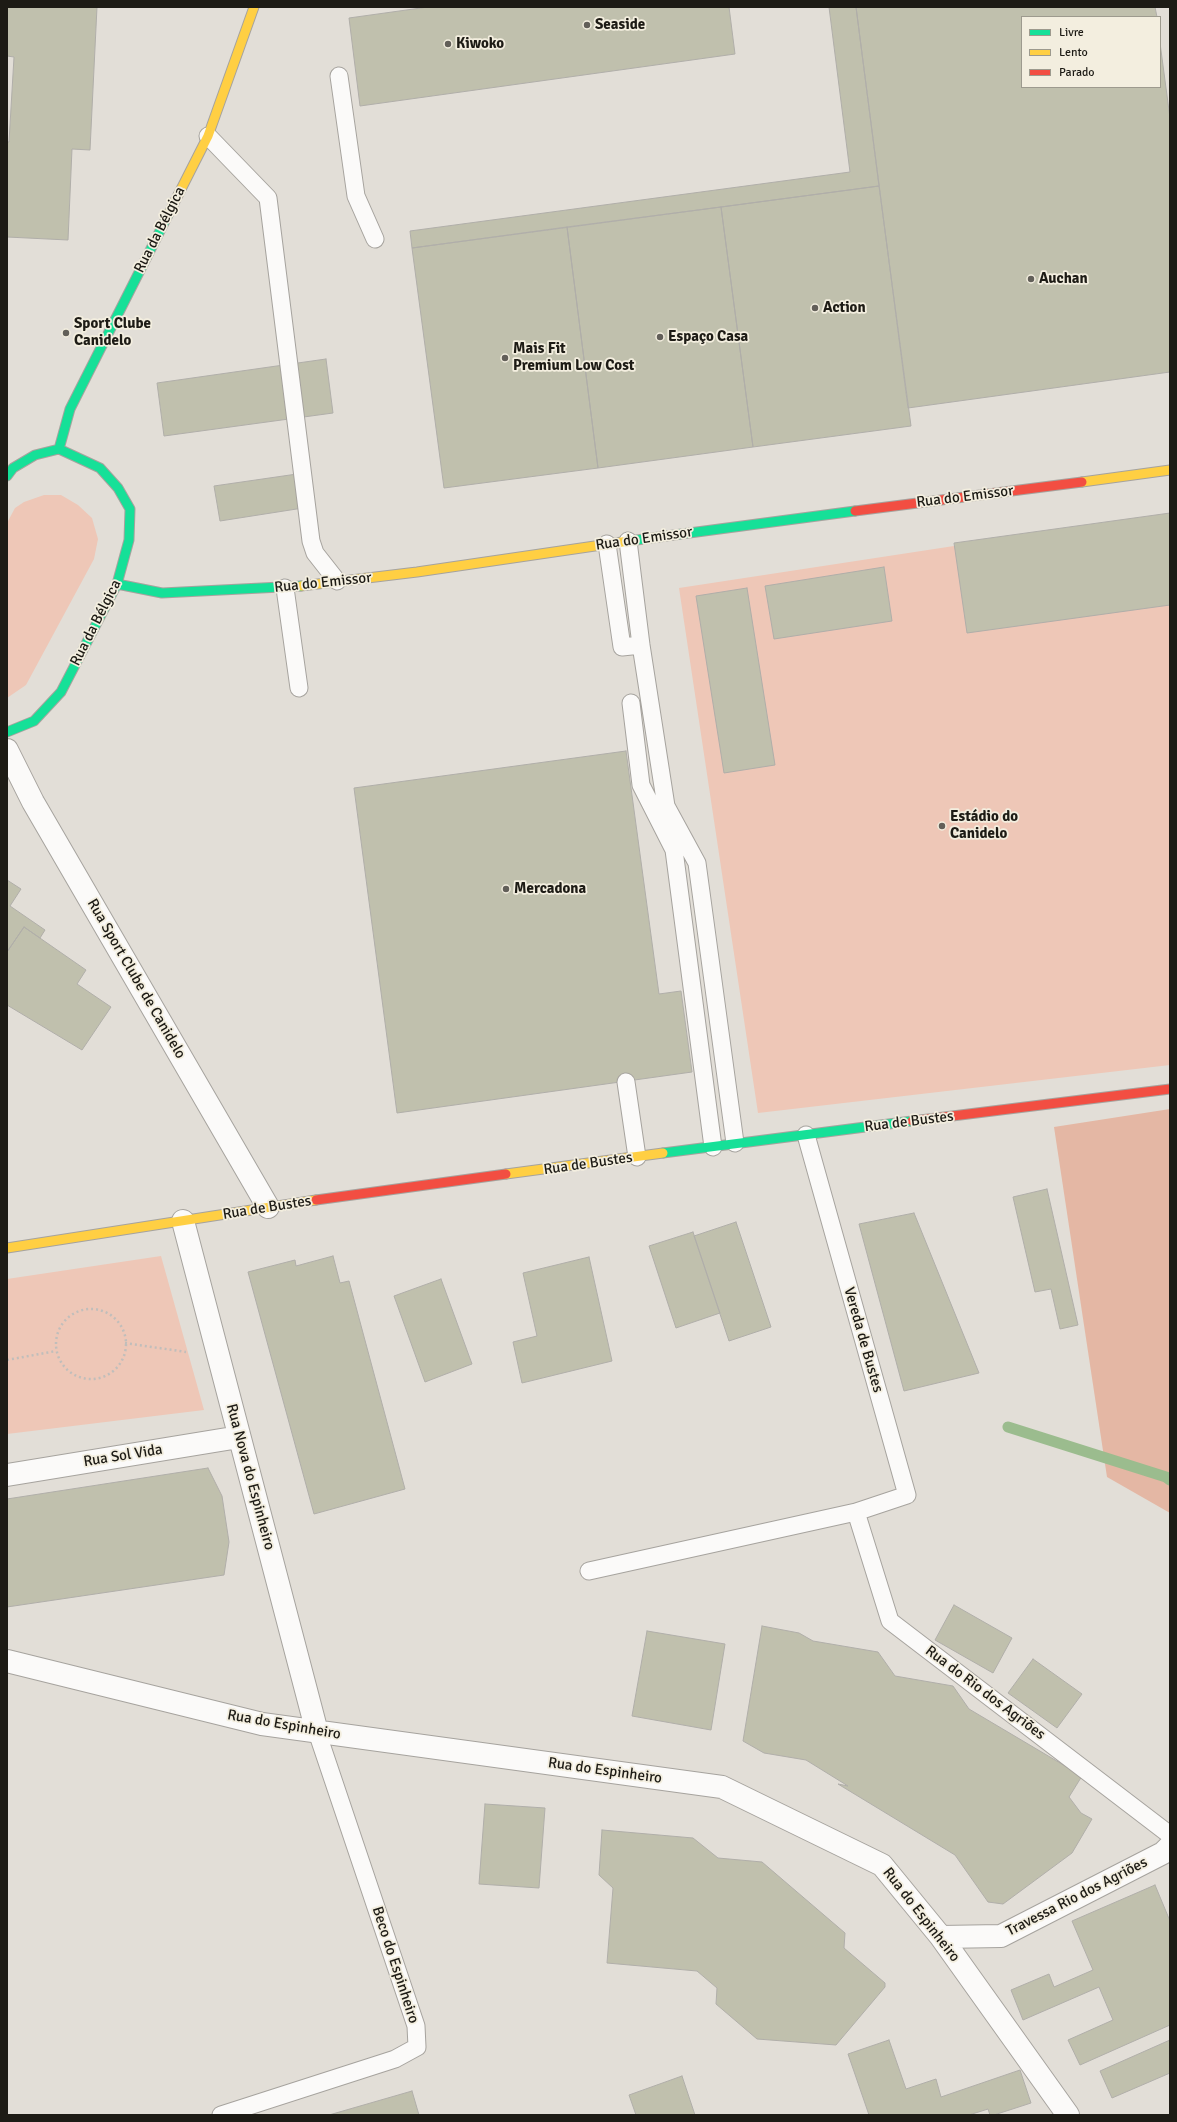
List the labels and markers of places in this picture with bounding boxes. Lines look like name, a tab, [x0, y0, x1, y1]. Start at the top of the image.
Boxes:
place label: Seaside	[595, 16, 645, 34]
marker: Seaside	[582, 20, 592, 30]
place label: Kiwoko	[456, 35, 504, 53]
marker: Kiwoko	[443, 39, 453, 49]
place label: Auchan	[1039, 270, 1088, 288]
marker: Auchan	[1026, 274, 1036, 284]
place label: Action	[823, 299, 866, 317]
marker: Action	[810, 303, 820, 313]
place label: Sport Clube Canidelo	[74, 315, 151, 350]
marker: Sport Clube Canidelo	[61, 328, 71, 338]
place label: Espaço Casa	[668, 328, 748, 346]
marker: Espaço Casa	[655, 332, 665, 342]
place label: Mais Fit Premium Low Cost	[513, 340, 634, 375]
marker: Mais Fit Premium Low Cost	[500, 353, 510, 363]
place label: Estádio do Canidelo	[950, 808, 1018, 843]
marker: Estádio do Canidelo	[937, 821, 947, 831]
place label: Mercadona	[514, 880, 586, 898]
marker: Mercadona	[501, 884, 511, 894]

